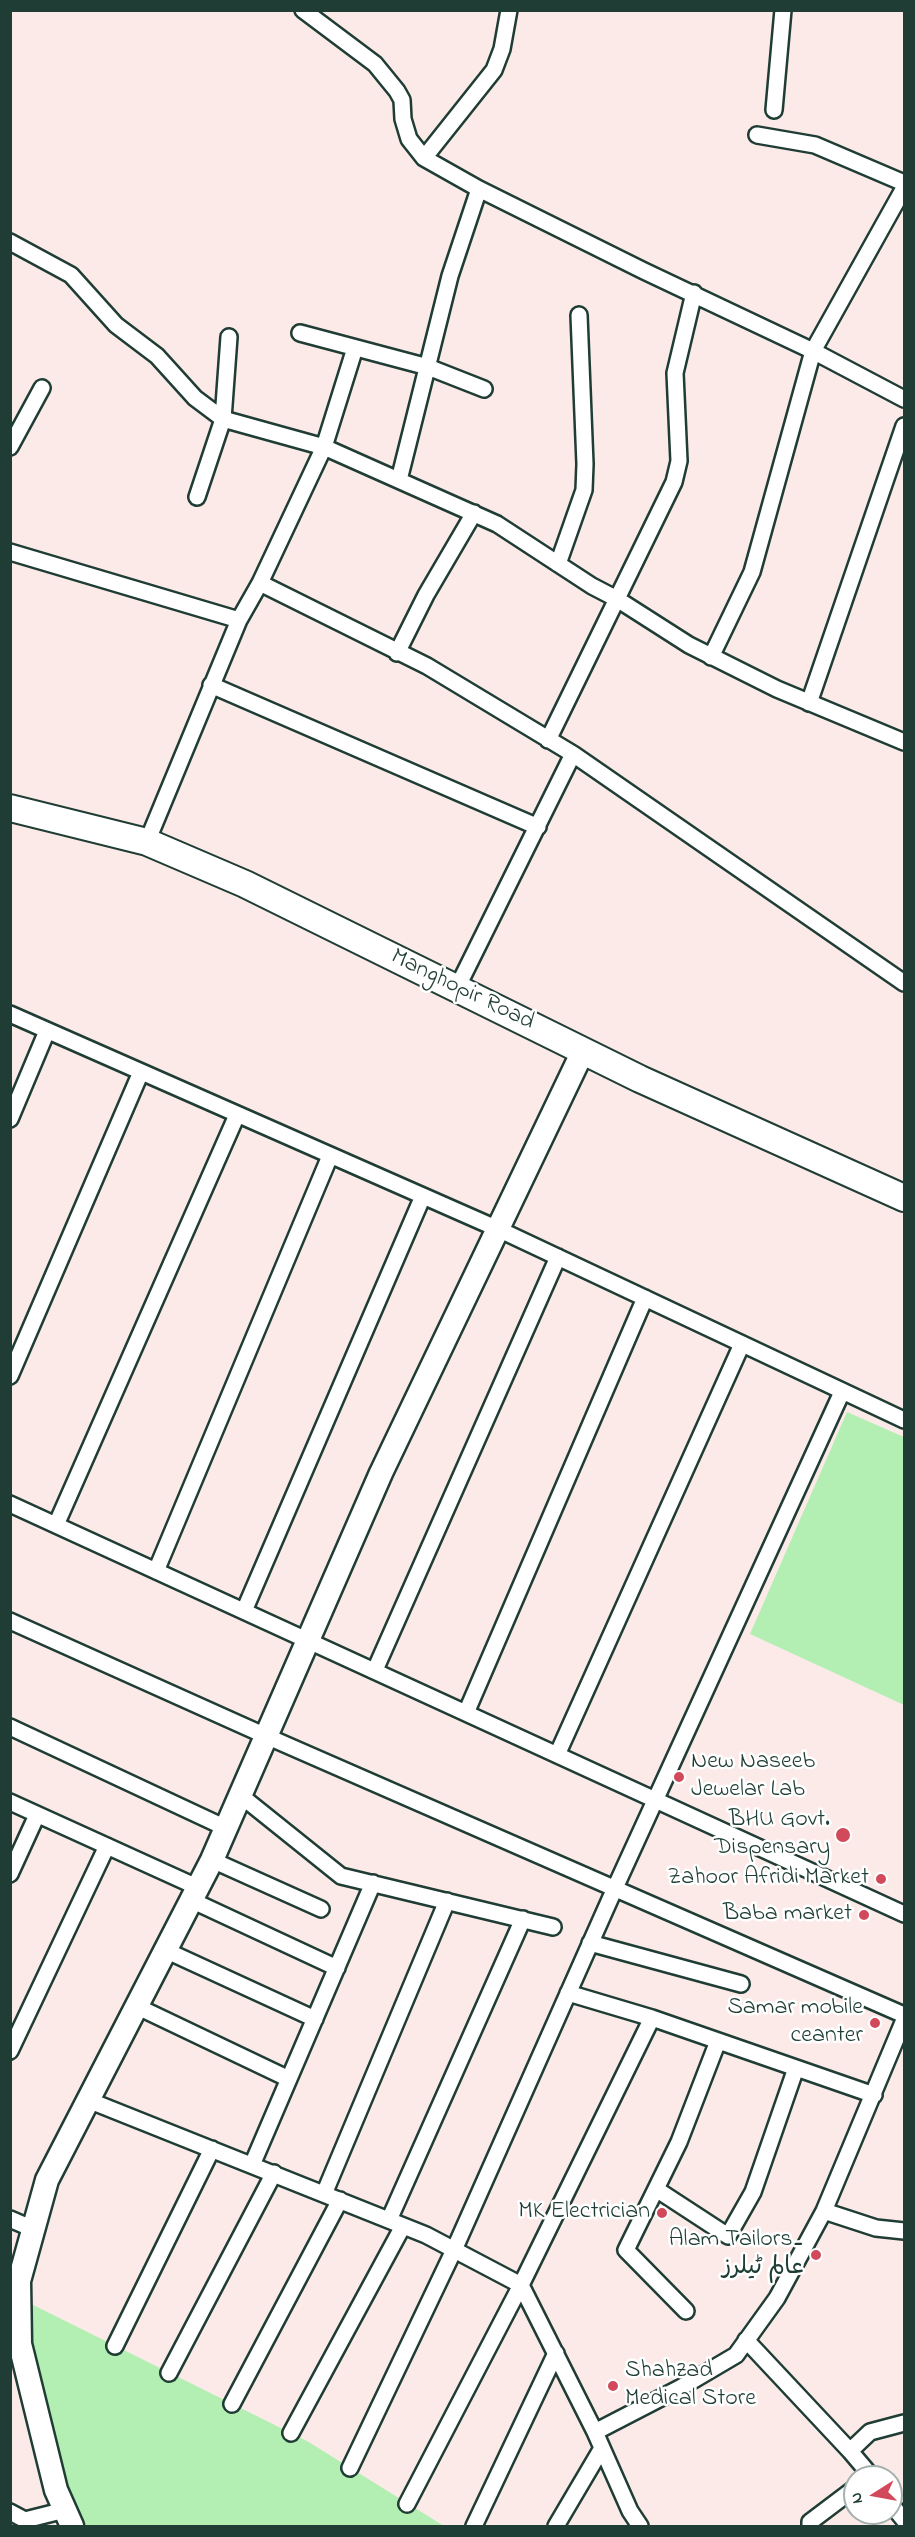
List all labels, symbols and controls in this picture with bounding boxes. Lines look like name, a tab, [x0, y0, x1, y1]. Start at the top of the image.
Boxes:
street label: Manghopir Road	[386, 944, 538, 1038]
place label: New Naseeb Jewelar Lab	[691, 1749, 815, 1805]
marker: New Naseeb Jewelar Lab	[672, 1770, 686, 1784]
place label: BHU Govt. Dispensary	[714, 1807, 830, 1863]
marker: BHU Govt. Dispensary	[834, 1826, 852, 1844]
place label: Zahoor Afridi Market	[668, 1865, 869, 1893]
marker: Zahoor Afridi Market	[874, 1872, 888, 1886]
place label: Baba market	[723, 1901, 852, 1929]
marker: Baba market	[857, 1908, 871, 1922]
place label: Samar mobile ceanter	[727, 1995, 863, 2051]
marker: Samar mobile ceanter	[868, 2016, 882, 2030]
place label: MK Electrician	[518, 2199, 650, 2227]
marker: MK Electrician	[655, 2206, 669, 2220]
place label: Alam Tailors۔ عالم ٹیلرز	[669, 2227, 804, 2283]
marker: Alam Tailors۔ عالم ٹیلرز	[809, 2248, 823, 2262]
place label: Shahzad Medical Store	[625, 2358, 756, 2414]
marker: Shahzad Medical Store	[606, 2379, 620, 2393]
north arrow	[843, 2465, 903, 2525]
text: N	[844, 2490, 870, 2506]

